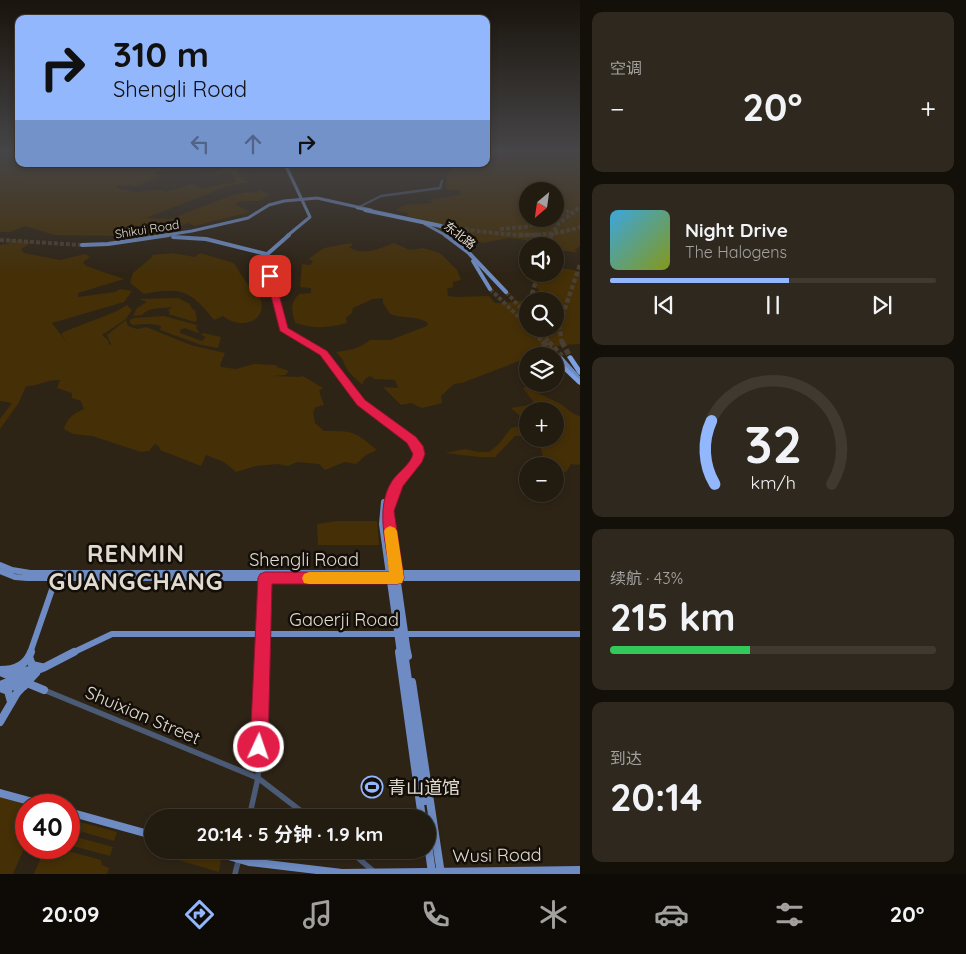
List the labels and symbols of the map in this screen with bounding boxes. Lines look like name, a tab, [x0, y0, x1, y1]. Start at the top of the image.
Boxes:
north arrow	[519, 182, 564, 228]
street label: Shikui Road	[114, 217, 180, 241]
street label: 东北路	[441, 218, 479, 252]
pin	[249, 255, 291, 297]
district label: RENMIN GUANGCHANG	[48, 538, 224, 596]
street label: Shengli Road	[249, 548, 359, 571]
street label: Gaoerji Road	[289, 608, 399, 631]
street label: Shuixian Street	[82, 680, 204, 750]
position arrow	[232, 720, 284, 772]
sports icon: 青山道馆	[360, 775, 384, 799]
place label: 青山道馆	[388, 776, 460, 799]
speed limit sign: 40	[15, 794, 80, 859]
street label: Wusi Road	[452, 843, 542, 867]

